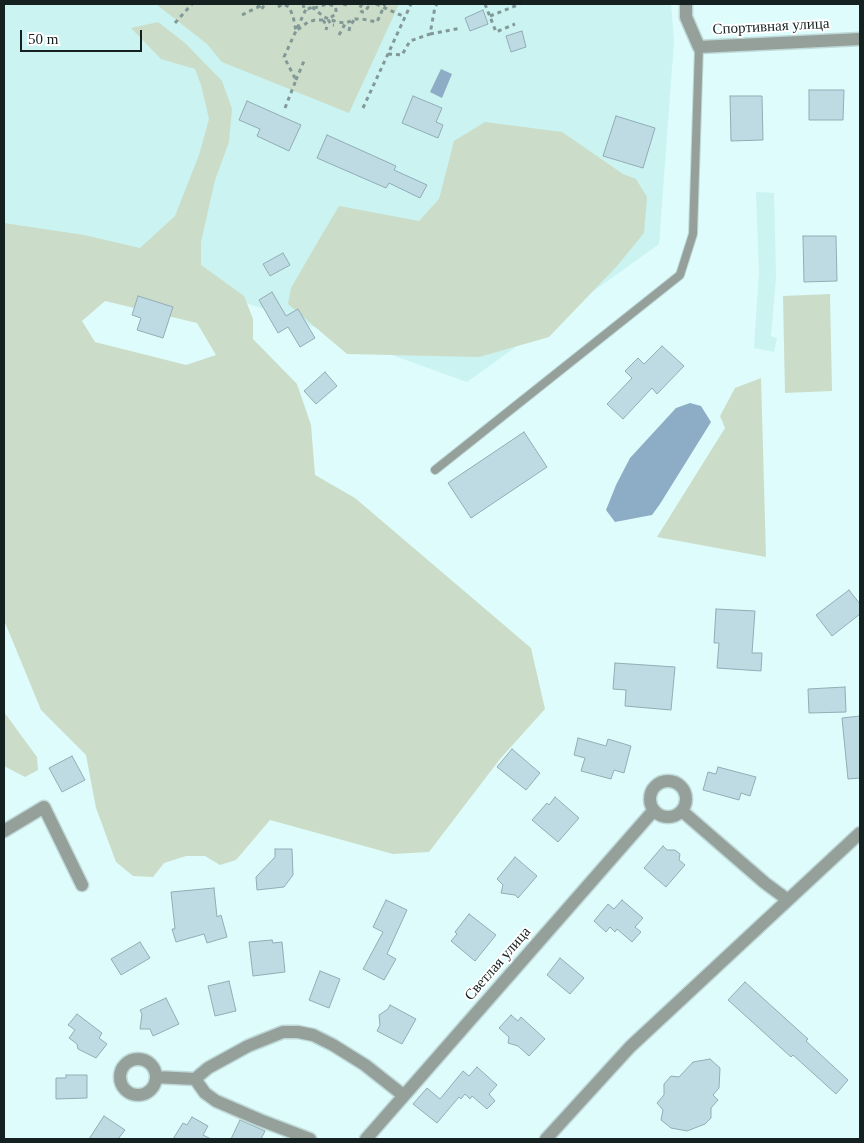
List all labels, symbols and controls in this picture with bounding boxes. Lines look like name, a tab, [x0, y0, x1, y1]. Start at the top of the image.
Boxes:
street label: Спортивная улица	[712, 15, 830, 39]
scale bar	[22, 20, 145, 52]
text: 50 m	[28, 31, 58, 47]
street label: Светлая улица	[461, 924, 535, 1004]

